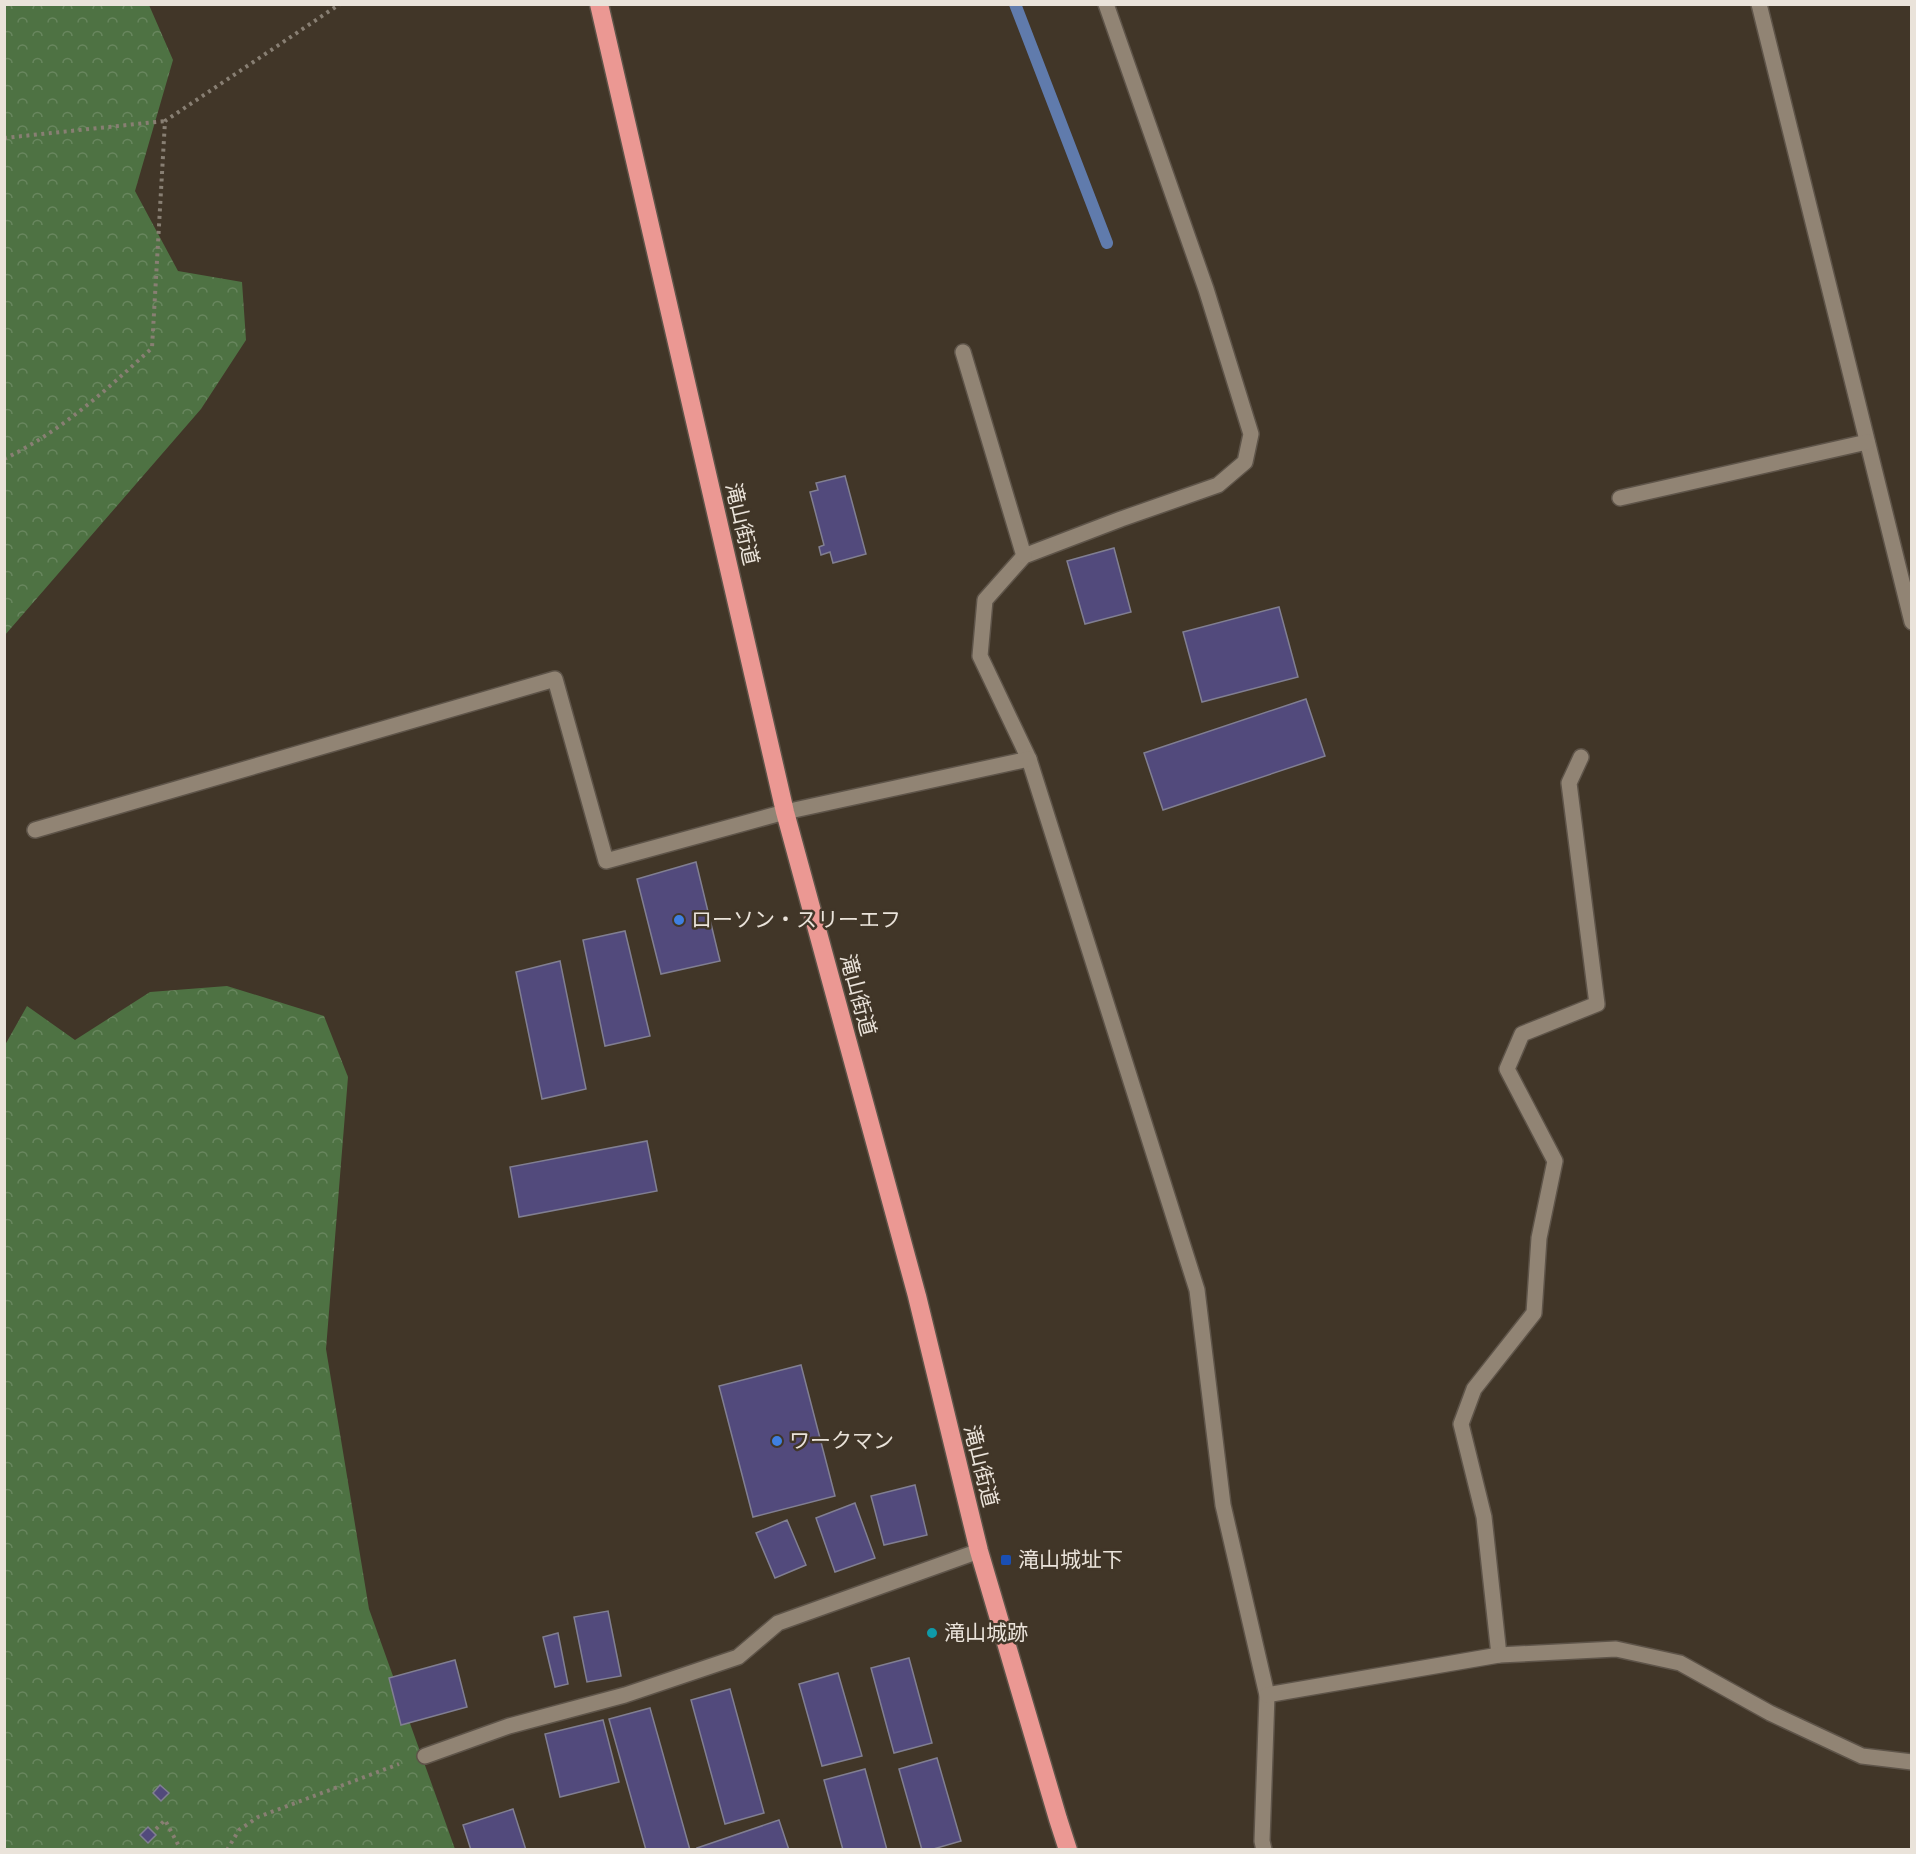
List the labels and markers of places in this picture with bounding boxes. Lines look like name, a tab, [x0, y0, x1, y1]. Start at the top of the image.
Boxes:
place label: ローソン・スリーエフ	[691, 907, 901, 932]
marker: ローソン・スリーエフ	[672, 913, 686, 927]
place label: ワークマン	[789, 1428, 894, 1453]
marker: ワークマン	[770, 1434, 784, 1448]
place label: 滝山城址下	[1018, 1547, 1123, 1572]
marker: 滝山城址下	[999, 1553, 1013, 1567]
place label: 滝山城跡	[944, 1620, 1028, 1645]
marker: 滝山城跡	[925, 1626, 939, 1640]

